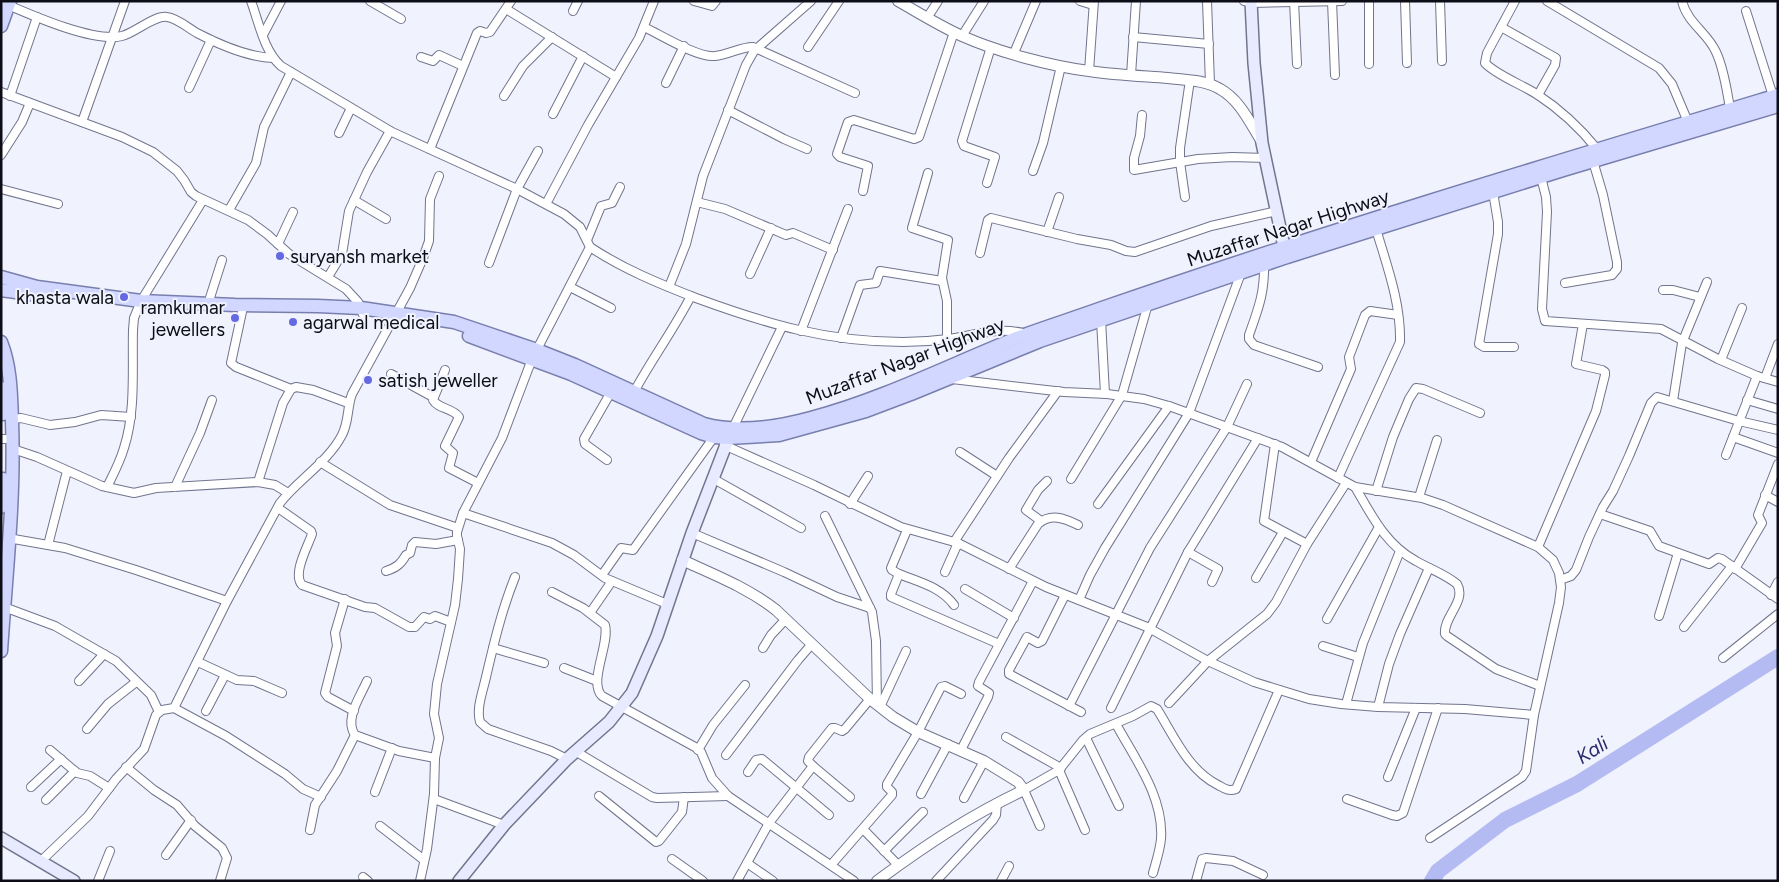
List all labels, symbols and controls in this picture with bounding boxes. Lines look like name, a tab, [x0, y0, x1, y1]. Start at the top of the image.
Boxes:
street label: Muzaffar Nagar Highway	[1184, 184, 1392, 272]
place label: suryansh market	[290, 245, 429, 268]
marker: suryansh market	[274, 250, 286, 262]
place label: khasta wala	[16, 286, 114, 309]
marker: khasta wala	[118, 291, 130, 303]
place label: ramkumar jewellers	[141, 296, 226, 341]
place label: agarwal medical	[303, 311, 439, 334]
marker: ramkumar jewellers	[229, 312, 241, 324]
street label: Muzaffar Nagar Highway	[802, 312, 1008, 410]
marker: agarwal medical	[287, 316, 299, 328]
place label: satish jeweller	[378, 369, 498, 392]
marker: satish jeweller	[362, 374, 374, 386]
water label: Kali	[1572, 731, 1613, 769]

